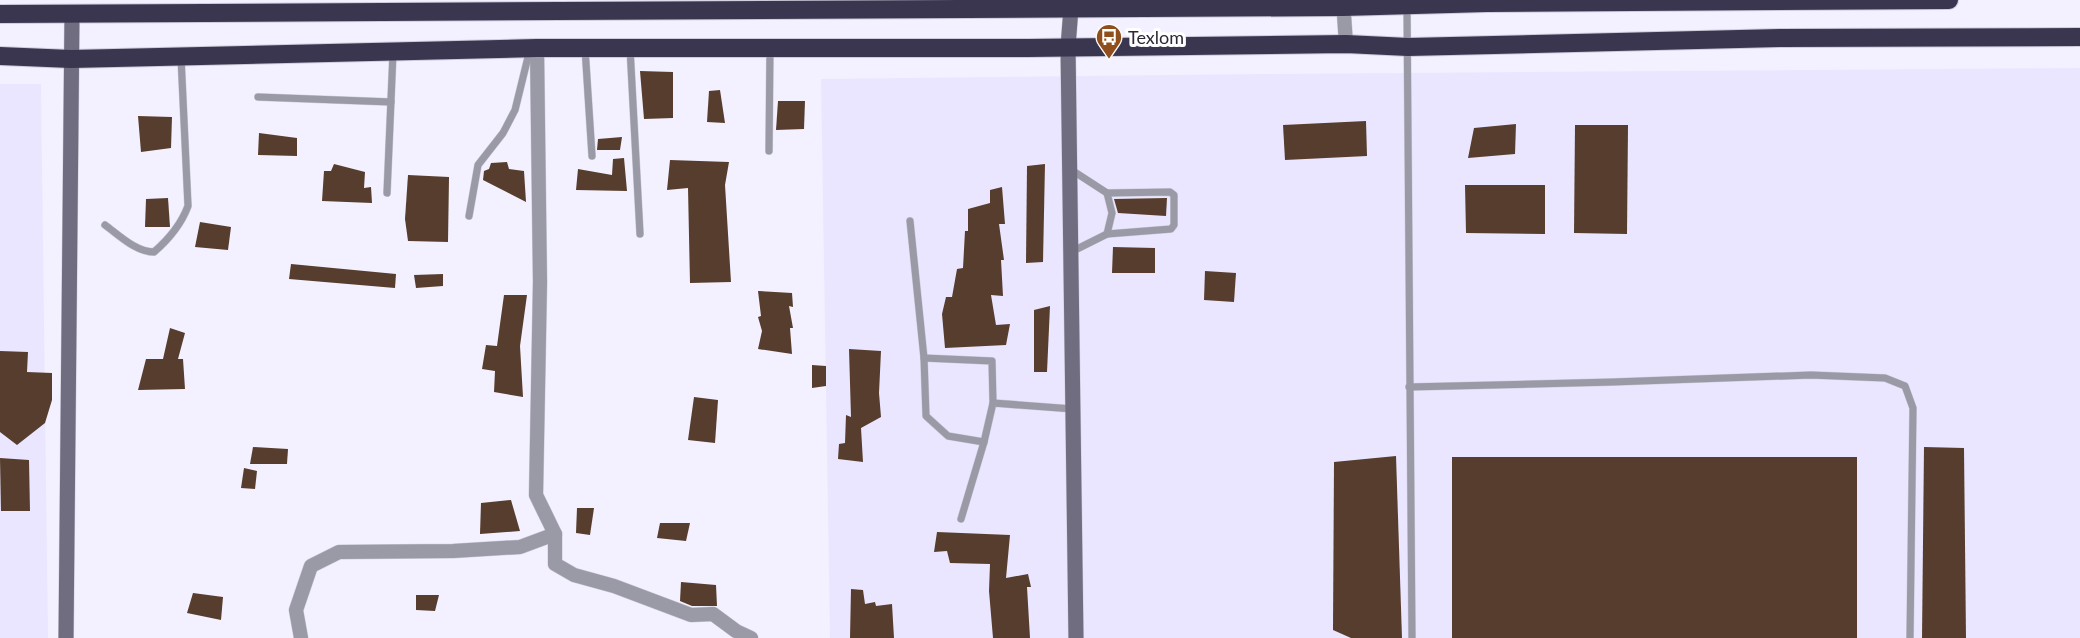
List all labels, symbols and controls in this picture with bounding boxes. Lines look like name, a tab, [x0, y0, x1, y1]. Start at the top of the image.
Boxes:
bus stop icon: Texlom	[1094, 22, 1124, 60]
place label: Texlom	[1128, 26, 1184, 48]

